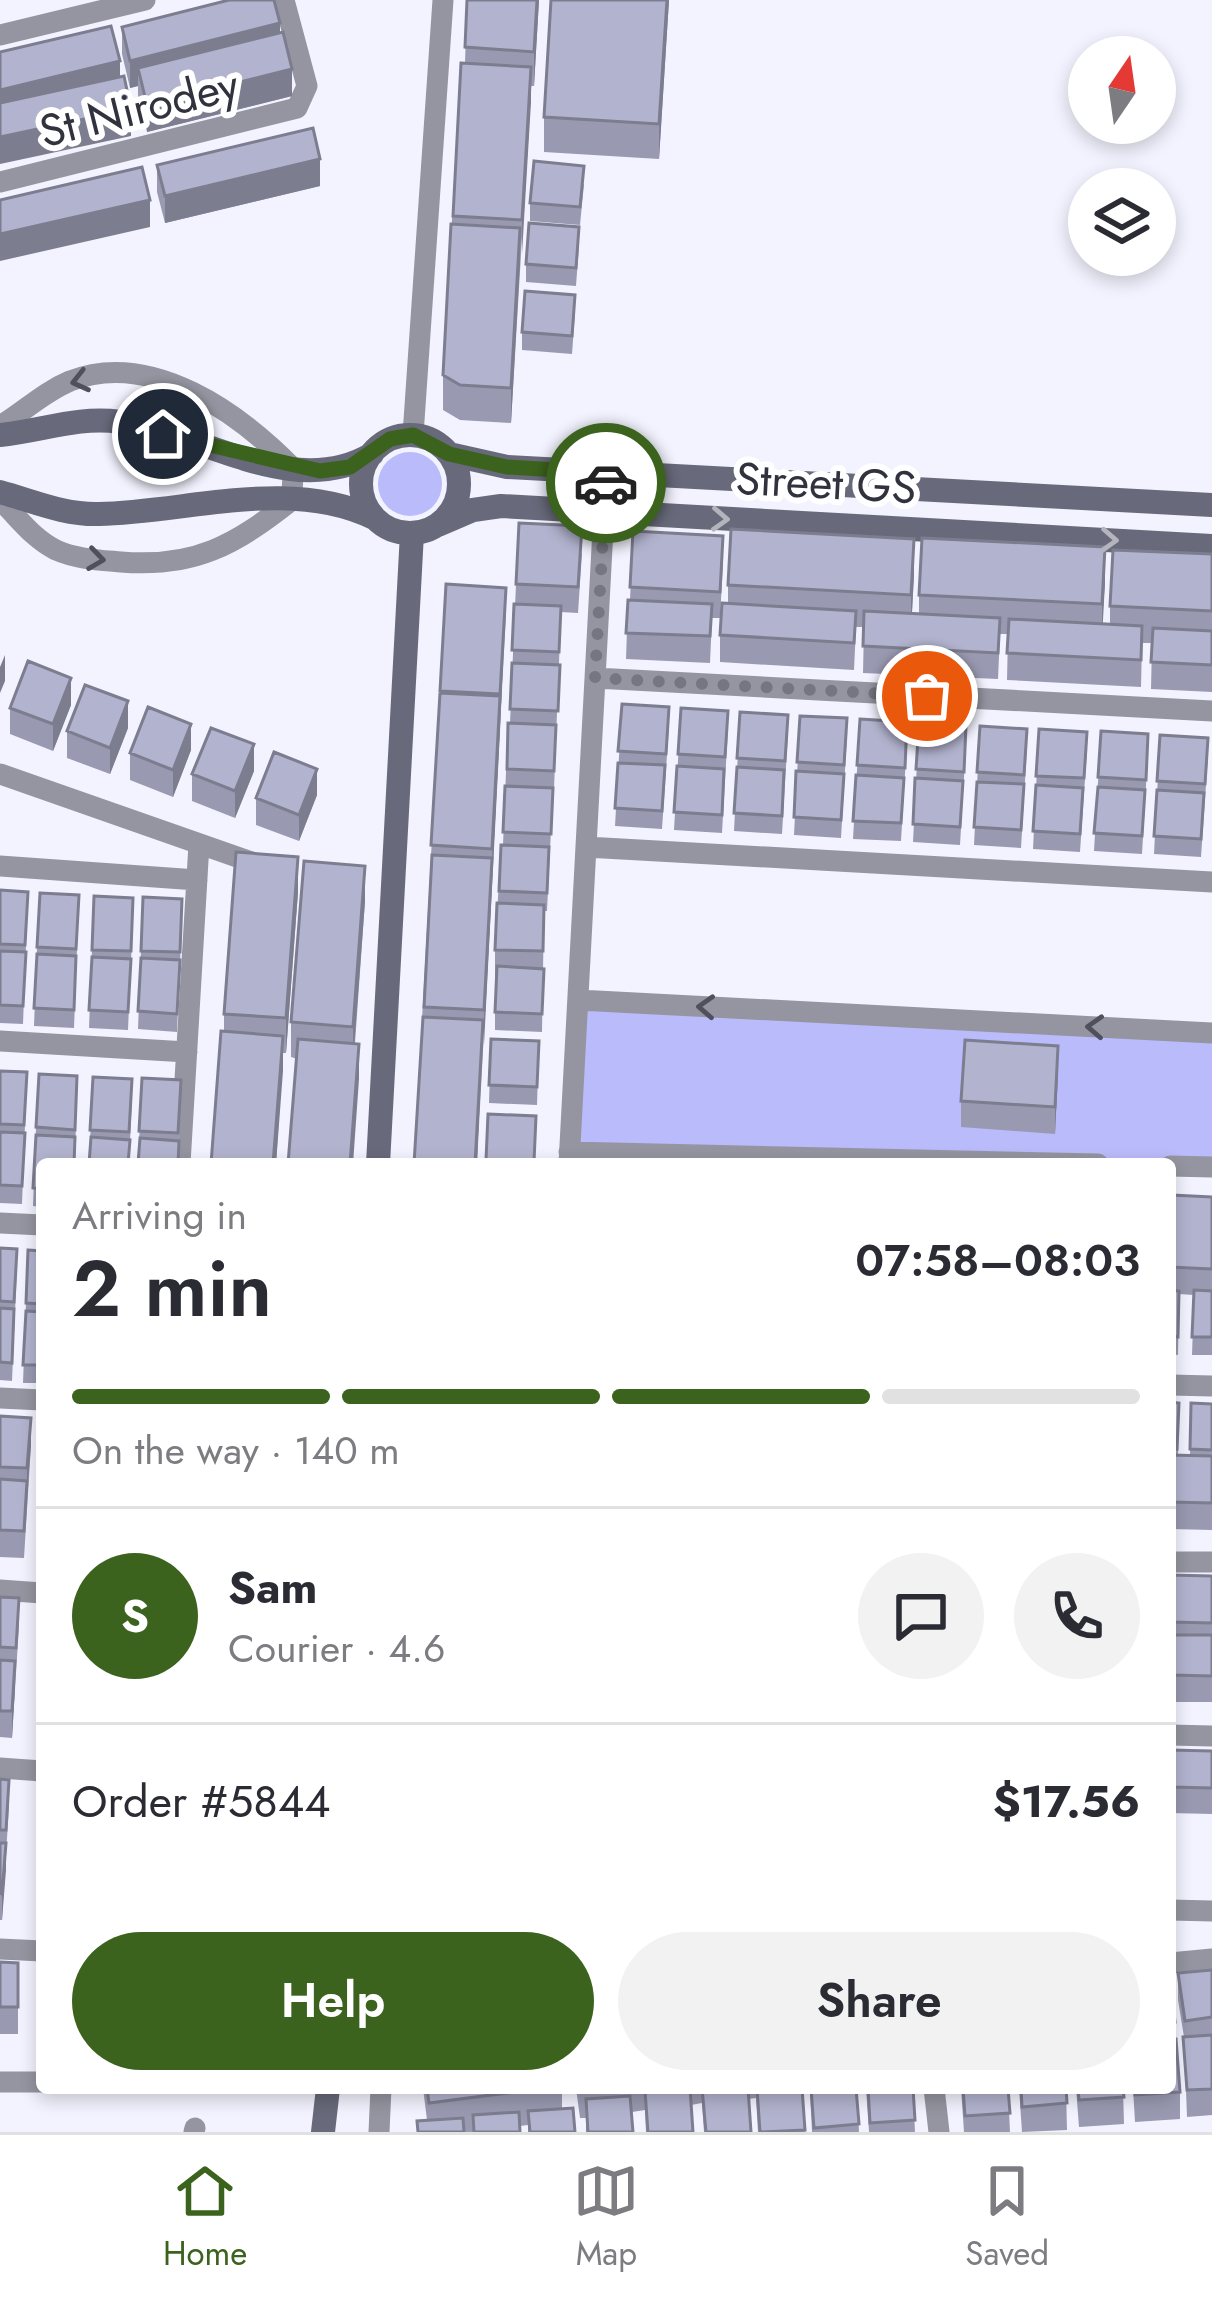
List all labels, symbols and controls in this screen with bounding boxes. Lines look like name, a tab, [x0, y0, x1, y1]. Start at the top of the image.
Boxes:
north arrow	[1068, 36, 1176, 144]
map controls	[1068, 36, 1176, 276]
street label: St Nirodey	[33, 52, 245, 164]
button: layers	[1068, 168, 1176, 276]
one-way arrow	[70, 367, 91, 392]
pin	[112, 383, 214, 485]
icon: home	[130, 401, 196, 467]
courier	[546, 423, 666, 543]
street label: Street GS	[734, 446, 918, 520]
icon: car	[573, 450, 639, 516]
one-way arrow	[711, 506, 730, 532]
one-way arrow	[1100, 527, 1119, 553]
one-way arrow	[86, 545, 106, 571]
pin	[876, 645, 978, 747]
icon: bag	[894, 663, 960, 729]
one-way arrow	[696, 994, 715, 1020]
one-way arrow	[1085, 1014, 1104, 1040]
text: Arriving in	[72, 1187, 247, 1244]
text: 07:58–08:03	[855, 1228, 1140, 1293]
text: 2 min	[72, 1233, 272, 1345]
text: On the way · 140 m	[72, 1422, 400, 1479]
button: chat	[858, 1553, 984, 1679]
button: phone	[1014, 1553, 1140, 1679]
text: Sam	[228, 1555, 317, 1620]
text: S	[121, 1583, 149, 1648]
text: Courier · 4.6	[228, 1620, 445, 1677]
text: Order #5844	[72, 1769, 330, 1834]
text: $17.56	[993, 1769, 1140, 1834]
button: Help	[72, 1932, 594, 2070]
button: Share	[618, 1932, 1140, 2070]
tab: Home	[163, 2158, 247, 2277]
tab: Map	[573, 2158, 639, 2277]
tab: Saved	[965, 2158, 1049, 2277]

